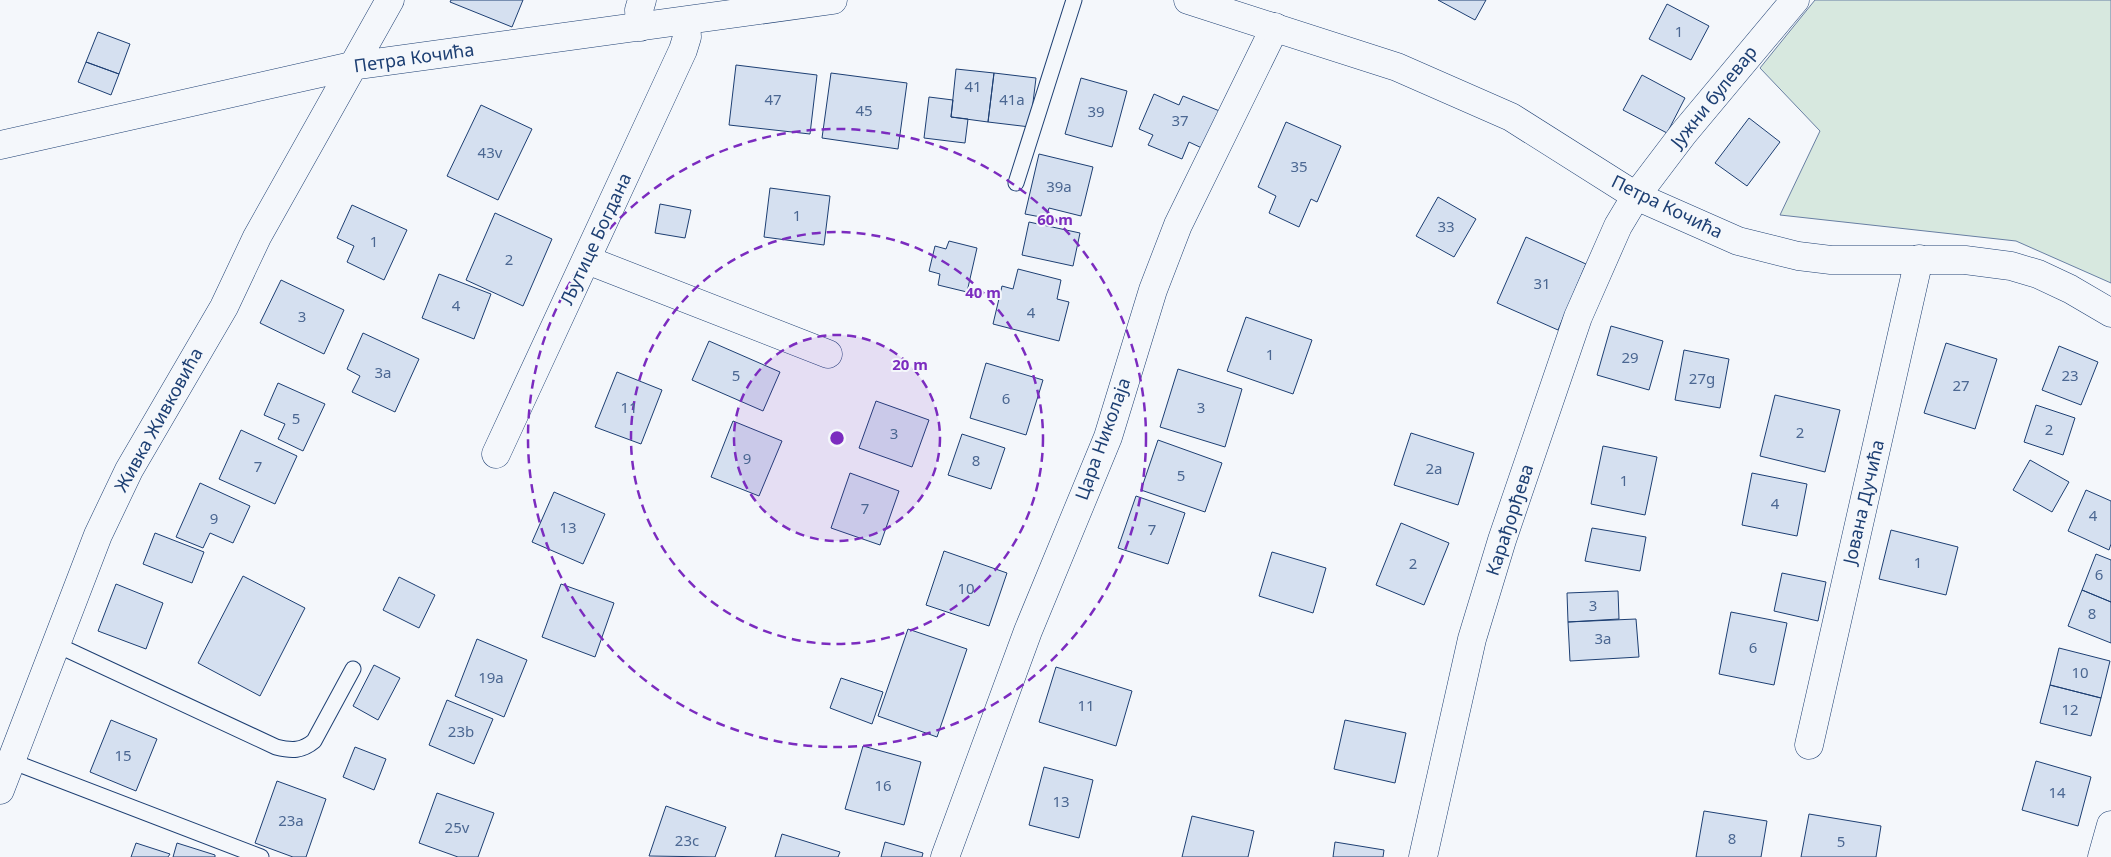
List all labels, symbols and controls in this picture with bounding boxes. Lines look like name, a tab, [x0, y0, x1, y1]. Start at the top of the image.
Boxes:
house number: 1	[1675, 21, 1683, 41]
street label: Петра Кочића	[352, 37, 476, 77]
street label: Јужни булевар	[1663, 40, 1762, 154]
house number: 41	[964, 76, 982, 96]
house number: 47	[764, 89, 782, 109]
house number: 41a	[999, 89, 1025, 109]
house number: 45	[855, 100, 873, 120]
house number: 39	[1087, 101, 1105, 121]
house number: 37	[1171, 110, 1189, 130]
house number: 43v	[478, 142, 503, 162]
house number: 35	[1290, 156, 1308, 176]
street label: Љутице Богдана	[554, 169, 636, 308]
street label: Петра Кочића	[1608, 169, 1727, 243]
house number: 39a	[1046, 176, 1072, 196]
house number: 1	[793, 205, 801, 225]
text: 60 m	[1037, 209, 1073, 229]
house number: 33	[1437, 216, 1455, 236]
house number: 1	[370, 231, 378, 251]
house number: 2	[505, 249, 513, 269]
house number: 31	[1533, 273, 1551, 293]
text: 40 m	[965, 282, 1001, 302]
house number: 4	[452, 295, 461, 315]
house number: 4	[1027, 302, 1036, 322]
house number: 3	[298, 306, 306, 326]
street label: Живка Живковића	[108, 343, 208, 496]
house number: 1	[1266, 344, 1274, 364]
house number: 29	[1621, 347, 1639, 367]
text: 20 m	[892, 354, 928, 374]
house number: 3a	[375, 362, 392, 382]
house number: 5	[732, 365, 740, 385]
house number: 23	[2061, 365, 2079, 385]
house number: 27g	[1689, 368, 1715, 388]
street label: Цара Николаја	[1069, 374, 1135, 503]
house number: 27	[1952, 375, 1970, 395]
house number: 6	[1002, 388, 1010, 408]
house number: 11	[620, 397, 638, 417]
house number: 3	[1197, 397, 1205, 417]
house number: 5	[292, 408, 300, 428]
house number: 2	[2045, 419, 2053, 439]
house number: 2	[1796, 422, 1804, 442]
house number: 3	[890, 423, 898, 443]
centre of rings	[828, 429, 846, 447]
street label: Јована Дучића	[1837, 437, 1889, 568]
house number: 9	[743, 448, 751, 468]
house number: 8	[972, 450, 980, 470]
house number: 7	[254, 456, 262, 476]
house number: 2a	[1426, 458, 1443, 478]
street label: Карађорђева	[1480, 461, 1538, 579]
house number: 5	[1177, 465, 1185, 485]
house number: 1	[1620, 470, 1628, 490]
house number: 4	[1771, 493, 1780, 513]
house number: 7	[861, 498, 869, 518]
house number: 4	[2089, 505, 2098, 525]
house number: 9	[210, 508, 218, 528]
house number: 13	[559, 517, 577, 537]
house number: 7	[1148, 519, 1156, 539]
house number: 1	[1914, 552, 1922, 572]
house number: 2	[1409, 553, 1417, 573]
house number: 6	[2095, 564, 2103, 584]
house number: 10	[957, 578, 975, 598]
house number: 3	[1589, 595, 1597, 615]
house number: 8	[2088, 603, 2096, 623]
house number: 3a	[1595, 628, 1612, 648]
house number: 6	[1749, 637, 1757, 657]
house number: 10	[2071, 662, 2089, 682]
house number: 19a	[478, 667, 504, 687]
house number: 11	[1077, 695, 1095, 715]
house number: 12	[2061, 699, 2079, 719]
house number: 23b	[448, 721, 474, 741]
house number: 15	[114, 745, 132, 765]
house number: 16	[874, 775, 892, 795]
house number: 14	[2048, 782, 2066, 802]
house number: 13	[1052, 791, 1070, 811]
house number: 23a	[278, 810, 304, 830]
house number: 25v	[445, 817, 470, 837]
house number: 8	[1728, 828, 1736, 848]
house number: 23c	[675, 830, 699, 850]
house number: 5	[1837, 831, 1845, 851]

